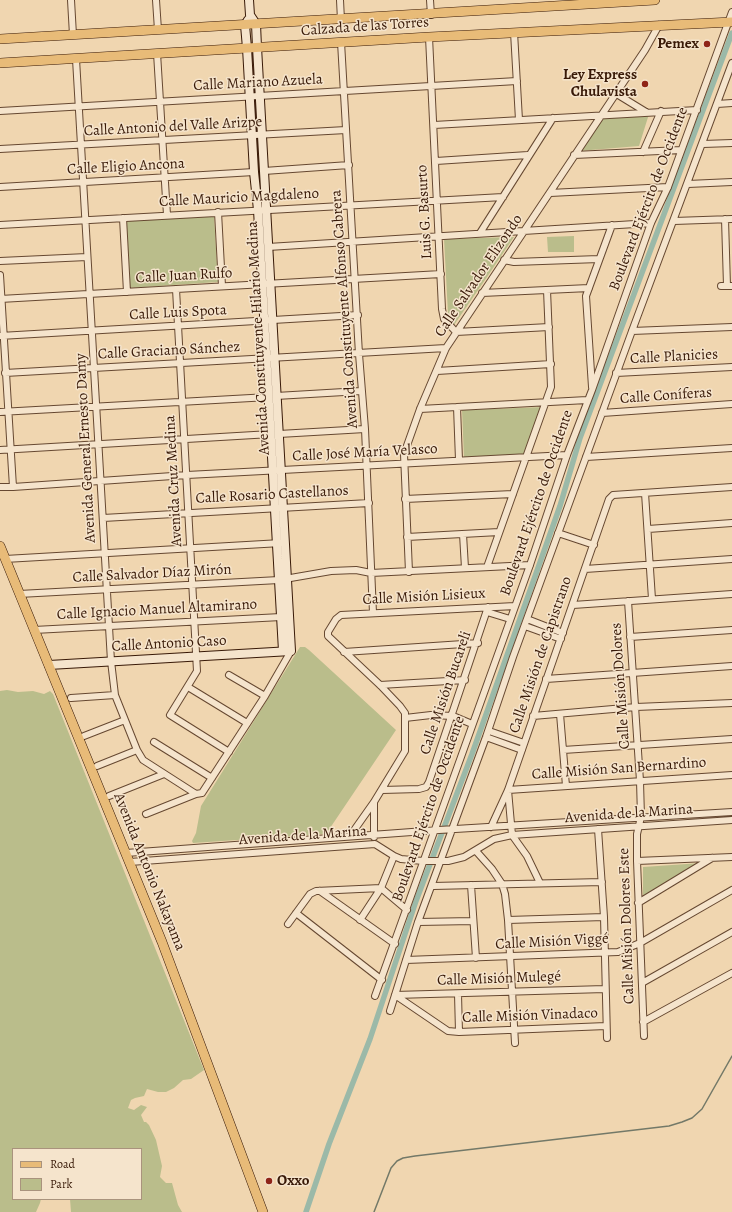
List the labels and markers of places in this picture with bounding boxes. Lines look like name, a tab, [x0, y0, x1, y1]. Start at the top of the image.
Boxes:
place label: Pemex	[657, 35, 699, 53]
marker: Pemex	[702, 39, 712, 49]
place label: Ley Express Chulavista	[563, 66, 637, 101]
marker: Ley Express Chulavista	[640, 79, 650, 89]
place label: Oxxo	[277, 1172, 309, 1190]
marker: Oxxo	[264, 1176, 274, 1186]

